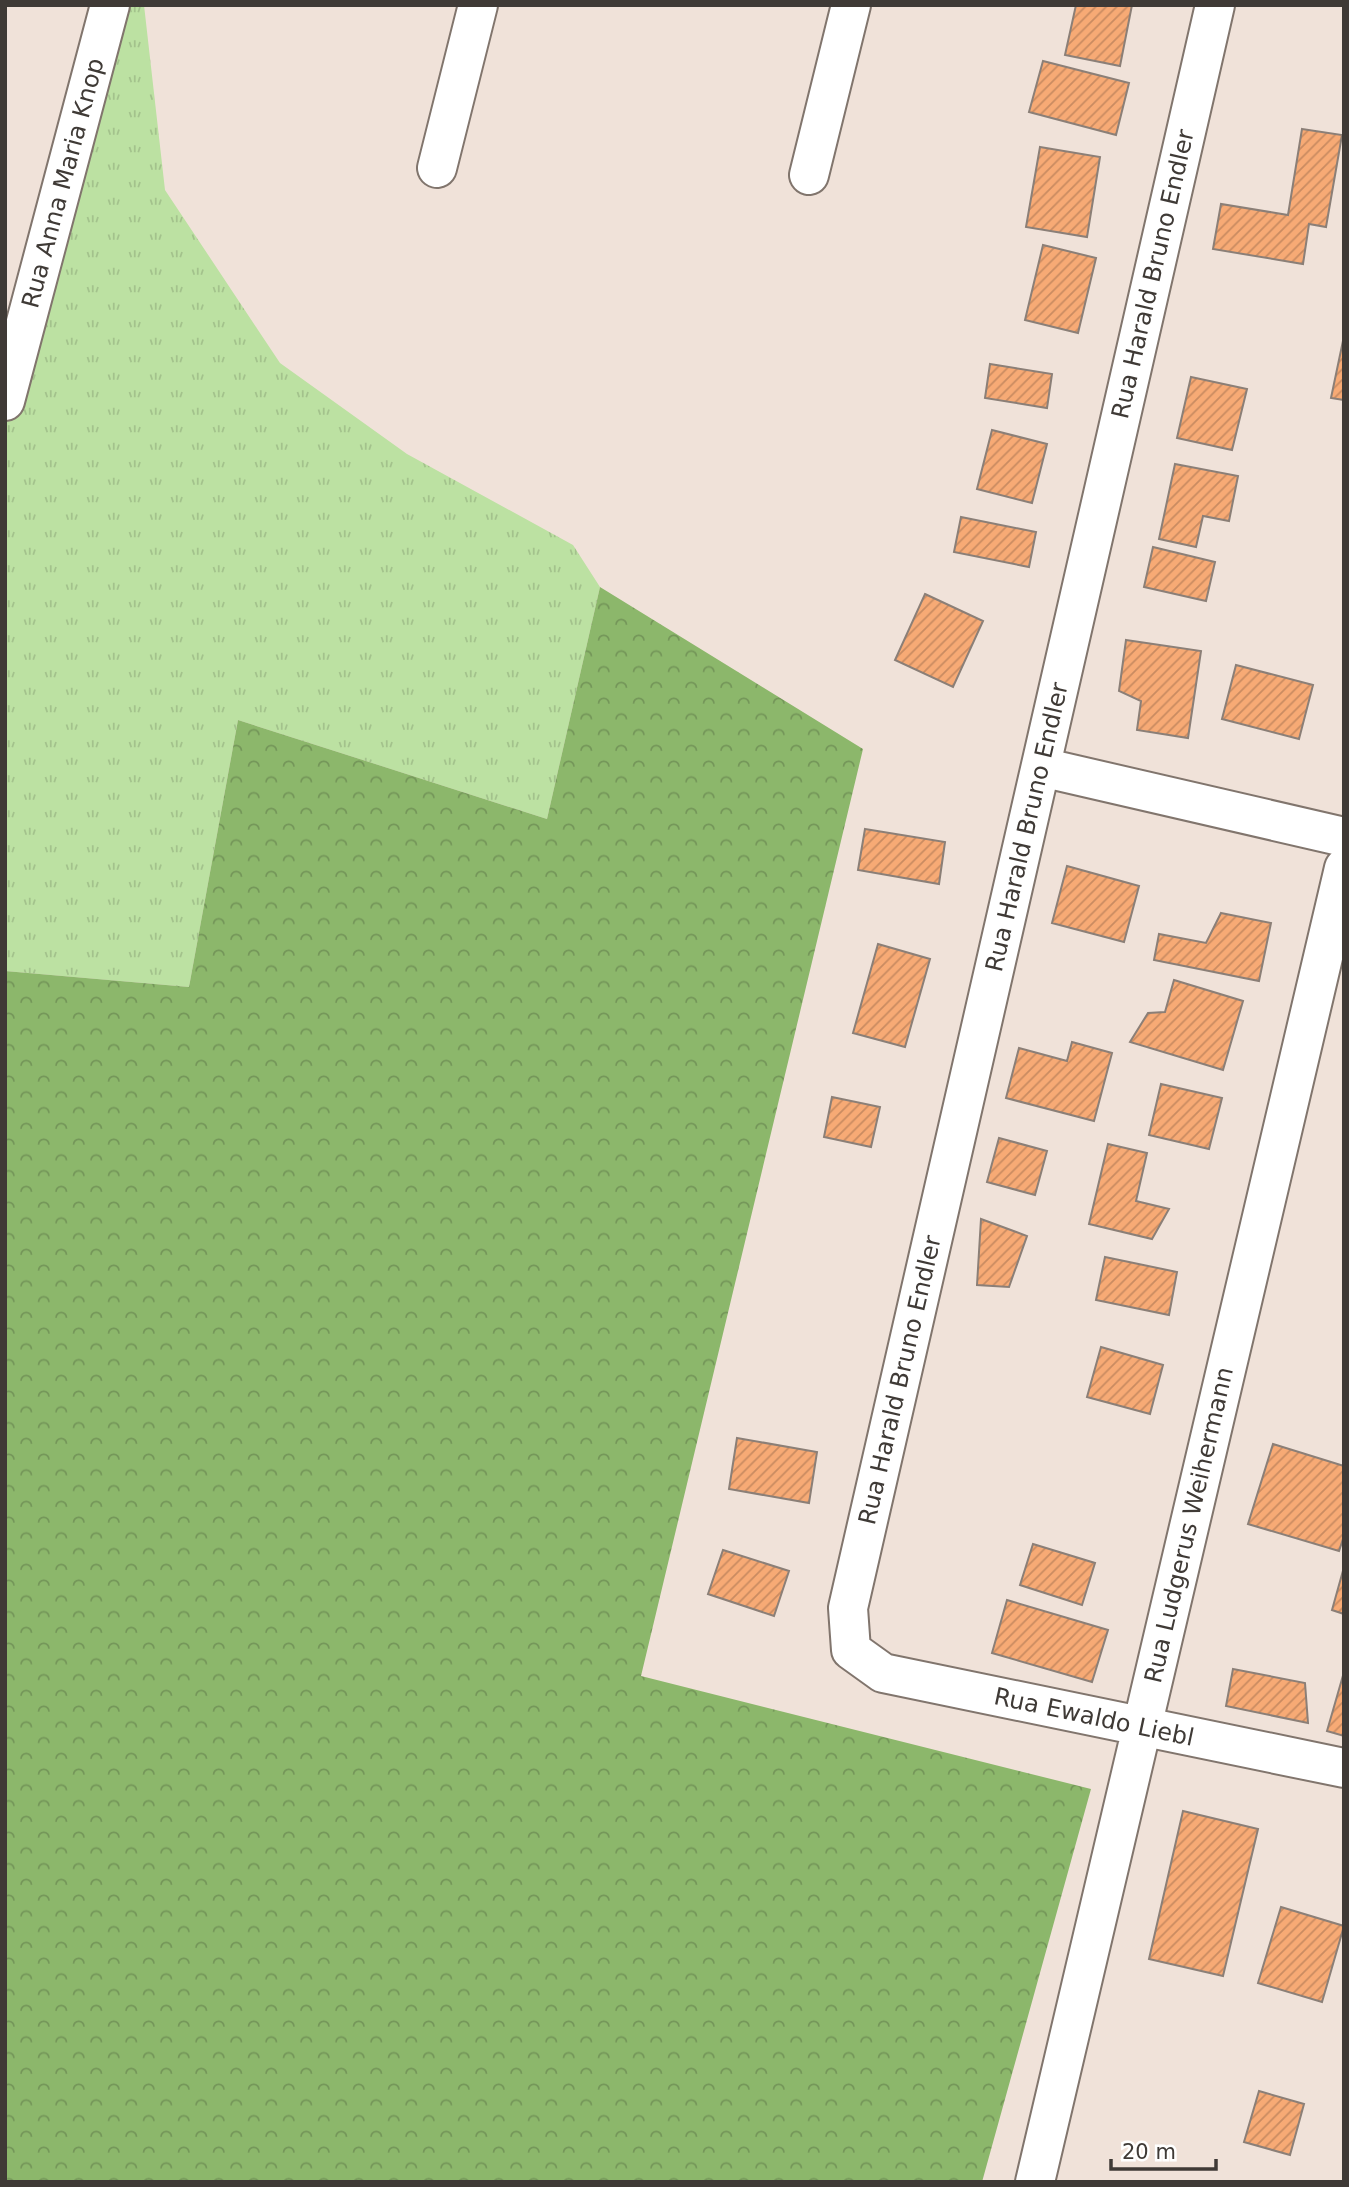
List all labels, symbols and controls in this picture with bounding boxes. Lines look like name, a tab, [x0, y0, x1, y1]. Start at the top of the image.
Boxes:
street label: Rua Anna Maria Knop	[16, 55, 110, 311]
street label: Rua Harald Bruno Endler	[1106, 127, 1200, 421]
street label: Rua Harald Bruno Endler	[980, 680, 1074, 974]
street label: Rua Harald Bruno Endler	[853, 1233, 947, 1527]
street label: Rua Ludgerus Weihermann	[1139, 1364, 1239, 1686]
street label: Rua Ewaldo Liebl	[992, 1682, 1196, 1752]
scale bar	[1111, 2128, 1216, 2172]
text: 20 m	[1122, 2140, 1176, 2164]

